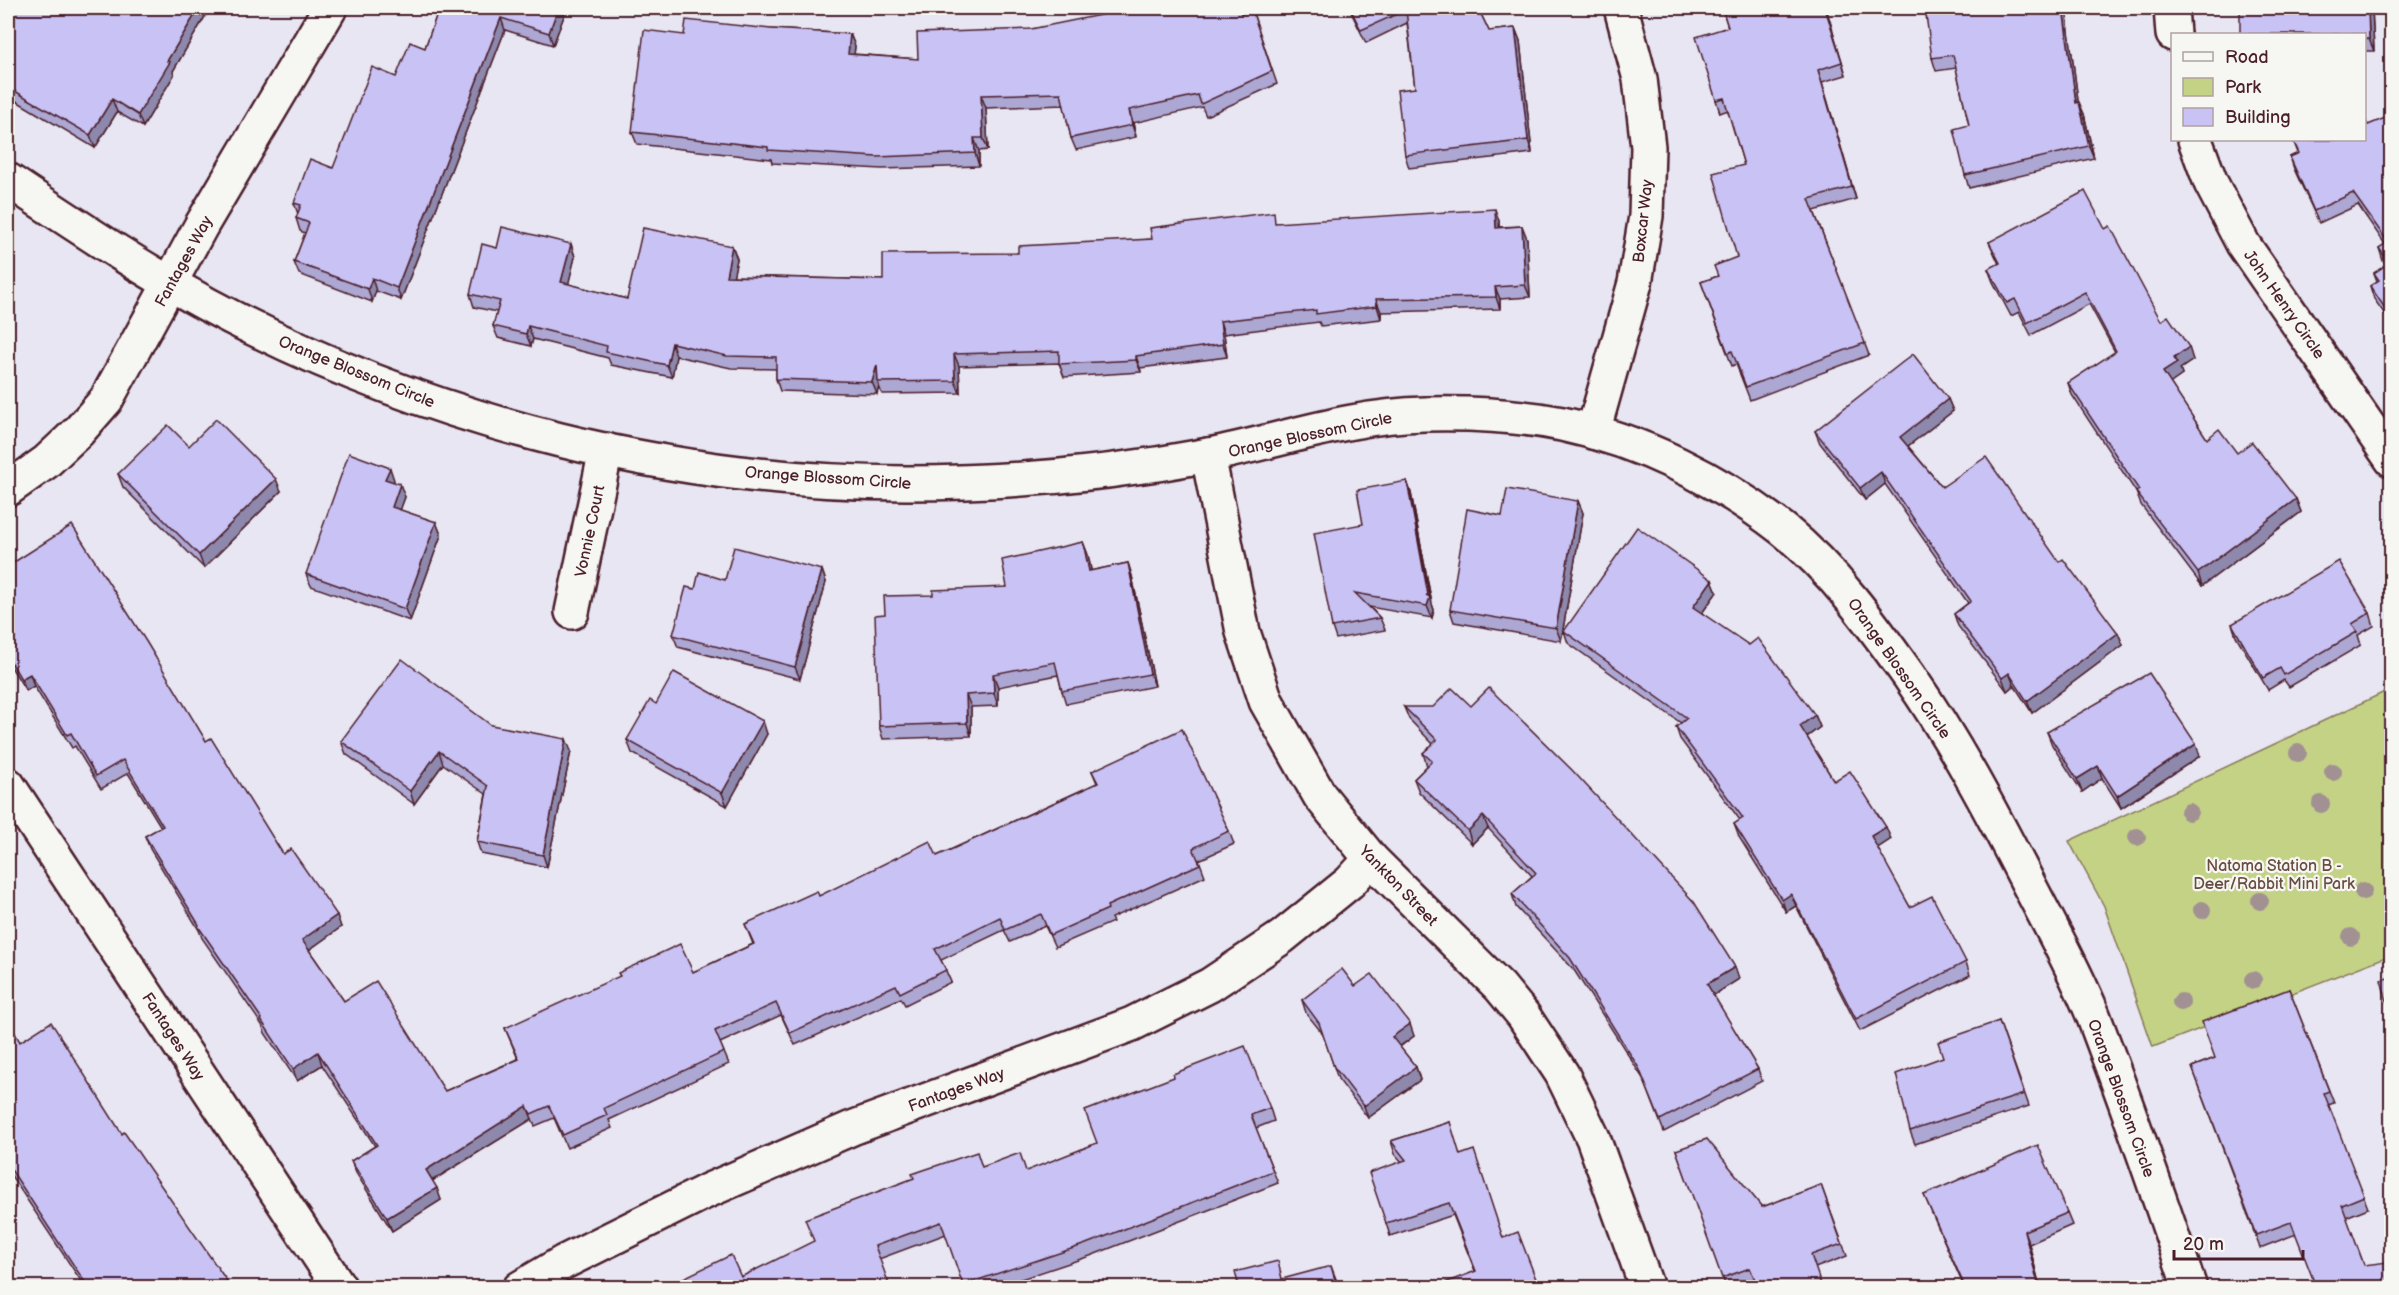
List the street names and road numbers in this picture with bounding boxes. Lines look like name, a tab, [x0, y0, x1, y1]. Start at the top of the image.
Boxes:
street label: Boxcar Way	[1630, 178, 1657, 264]
street label: Fantages Way	[152, 212, 217, 310]
street label: John Henry Circle	[2239, 247, 2329, 363]
street label: Orange Blossom Circle	[276, 332, 438, 413]
street label: Orange Blossom Circle	[1227, 409, 1394, 462]
street label: Orange Blossom Circle	[744, 463, 912, 494]
street label: Vonnie Court	[571, 484, 609, 579]
street label: Orange Blossom Circle	[1843, 595, 1955, 743]
street label: Yankton Street	[1354, 841, 1441, 930]
street label: Fantages Way	[137, 989, 209, 1085]
street label: Orange Blossom Circle	[2083, 1017, 2158, 1181]
street label: Fantages Way	[906, 1064, 1008, 1117]

